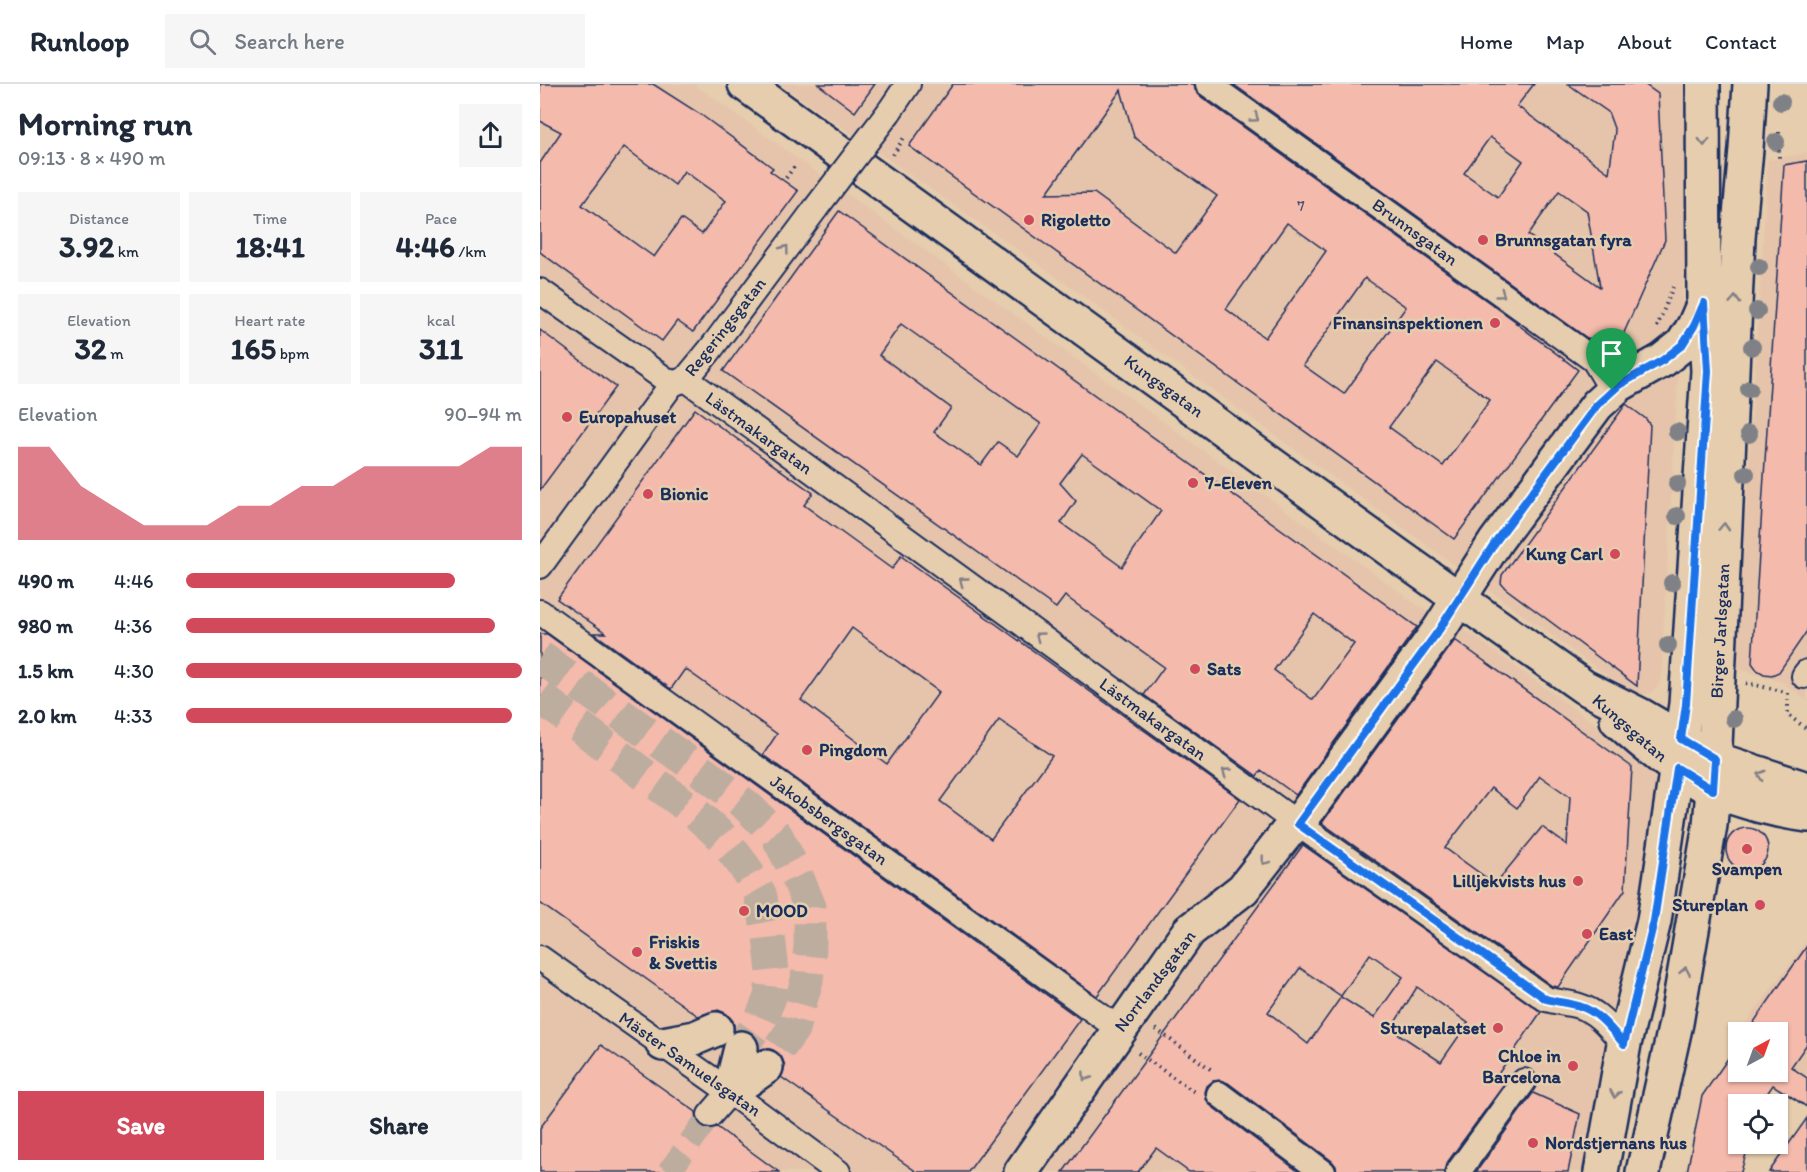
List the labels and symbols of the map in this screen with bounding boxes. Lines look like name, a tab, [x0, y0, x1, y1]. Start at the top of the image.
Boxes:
one-way arrow	[1249, 111, 1260, 122]
one-way arrow	[1697, 138, 1710, 147]
street label: Brunnsgatan	[1368, 193, 1462, 271]
house number: 7	[1297, 197, 1305, 215]
place label: Rigoletto	[1041, 209, 1111, 231]
marker: Rigoletto	[1022, 213, 1036, 227]
place label: Brunnsgatan fyra	[1495, 229, 1632, 251]
marker: Brunnsgatan fyra	[1476, 233, 1490, 247]
one-way arrow	[778, 245, 789, 256]
street label: Regeringsgatan	[679, 273, 771, 381]
one-way arrow	[1494, 287, 1505, 298]
one-way arrow	[1729, 295, 1742, 304]
place label: Finansinspektionen	[1333, 312, 1484, 334]
marker: Finansinspektionen	[1488, 316, 1502, 330]
pin	[1586, 328, 1637, 390]
street label: Kungsgatan	[1120, 350, 1208, 422]
street label: Lästmakargatan	[701, 387, 817, 479]
place label: Europahuset	[579, 406, 676, 428]
marker: Europahuset	[560, 410, 574, 424]
place label: 7-Eleven	[1204, 472, 1273, 494]
marker: 7-Eleven	[1186, 476, 1200, 490]
place label: Bionic	[660, 483, 709, 505]
marker: Bionic	[641, 487, 655, 501]
one-way arrow	[1718, 522, 1731, 531]
place label: Kung Carl	[1526, 543, 1604, 565]
marker: Kung Carl	[1608, 547, 1622, 561]
street label: Birger Jarlsgatan	[1705, 563, 1735, 699]
one-way arrow	[959, 577, 970, 588]
one-way arrow	[1035, 632, 1046, 643]
place label: Sats	[1207, 658, 1241, 680]
marker: Sats	[1188, 662, 1202, 676]
street label: Lästmakargatan	[1095, 673, 1211, 765]
street label: Kungsgatan	[1588, 689, 1672, 767]
place label: Pingdom	[819, 739, 888, 761]
marker: Pingdom	[800, 743, 814, 757]
one-way arrow	[1222, 768, 1233, 779]
one-way arrow	[1756, 769, 1767, 782]
street label: Jakobsbergsgatan	[766, 770, 892, 870]
marker: Svampen	[1740, 842, 1754, 856]
one-way arrow	[1261, 854, 1272, 865]
place label: Svampen	[1712, 858, 1783, 880]
place label: Lilljekvists hus	[1452, 870, 1566, 892]
marker: Lilljekvists hus	[1571, 874, 1585, 888]
place label: Stureplan	[1672, 894, 1748, 916]
marker: Stureplan	[1753, 898, 1767, 912]
place label: MOOD	[756, 900, 808, 922]
marker: MOOD	[737, 904, 751, 918]
place label: East	[1599, 923, 1633, 945]
street label: Norrlandsgatan	[1109, 926, 1201, 1036]
marker: East	[1580, 927, 1594, 941]
place label: Friskis & Svettis	[649, 931, 717, 974]
marker: Friskis & Svettis	[630, 945, 644, 959]
one-way arrow	[1678, 966, 1691, 976]
street label: Mäster Samuelsgatan	[615, 1007, 765, 1121]
place label: Sturepalatset	[1380, 1017, 1486, 1039]
marker: Sturepalatset	[1491, 1021, 1505, 1035]
north arrow	[1728, 1022, 1788, 1082]
place label: Chloe in Barcelona	[1482, 1045, 1562, 1088]
marker: Chloe in Barcelona	[1566, 1059, 1580, 1073]
one-way arrow	[1082, 1071, 1093, 1082]
one-way arrow	[1609, 1089, 1622, 1099]
place label: Nordstjernans hus	[1545, 1132, 1687, 1154]
marker: Nordstjernans hus	[1526, 1136, 1540, 1150]

